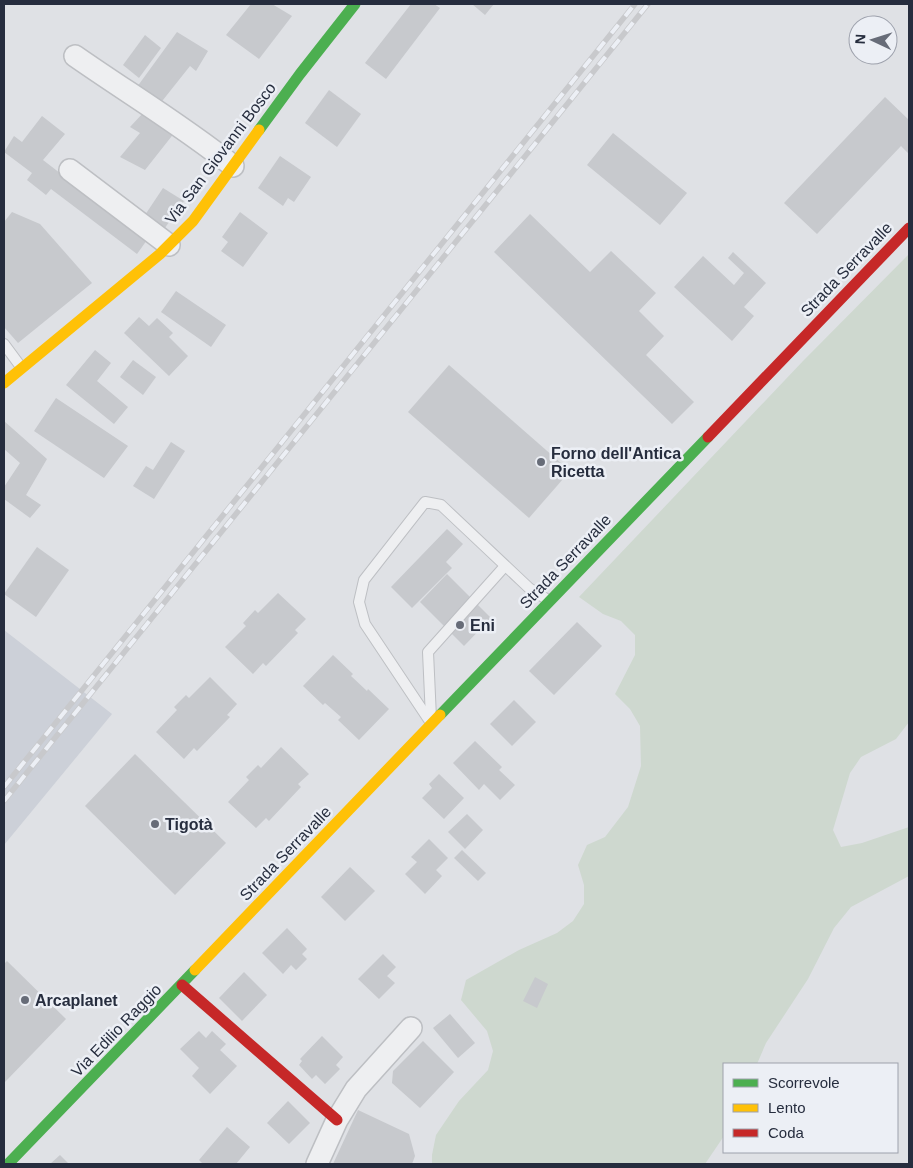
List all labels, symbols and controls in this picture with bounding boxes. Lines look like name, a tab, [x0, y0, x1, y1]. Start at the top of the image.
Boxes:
north arrow	[848, 15, 898, 65]
text: N	[852, 33, 868, 45]
street label: Via San Giovanni Bosco	[162, 79, 279, 227]
street label: Strada Serravalle	[797, 219, 895, 320]
place label: Forno dell'Antica Ricetta	[551, 445, 681, 480]
marker: Forno dell'Antica Ricetta	[535, 456, 547, 468]
street label: Strada Serravalle	[516, 511, 614, 612]
place label: Eni	[470, 617, 495, 634]
marker: Eni	[454, 619, 466, 631]
street label: Strada Serravalle	[236, 803, 334, 904]
place label: Tigotà	[165, 816, 213, 833]
marker: Tigotà	[149, 818, 161, 830]
street label: Via Edilio Raggio	[68, 981, 165, 1080]
place label: Arcaplanet	[35, 992, 118, 1009]
marker: Arcaplanet	[19, 994, 31, 1006]
legend	[723, 1063, 898, 1153]
text: Scorrevole	[768, 1074, 840, 1091]
text: Lento	[768, 1099, 806, 1116]
text: Coda	[768, 1124, 805, 1141]

